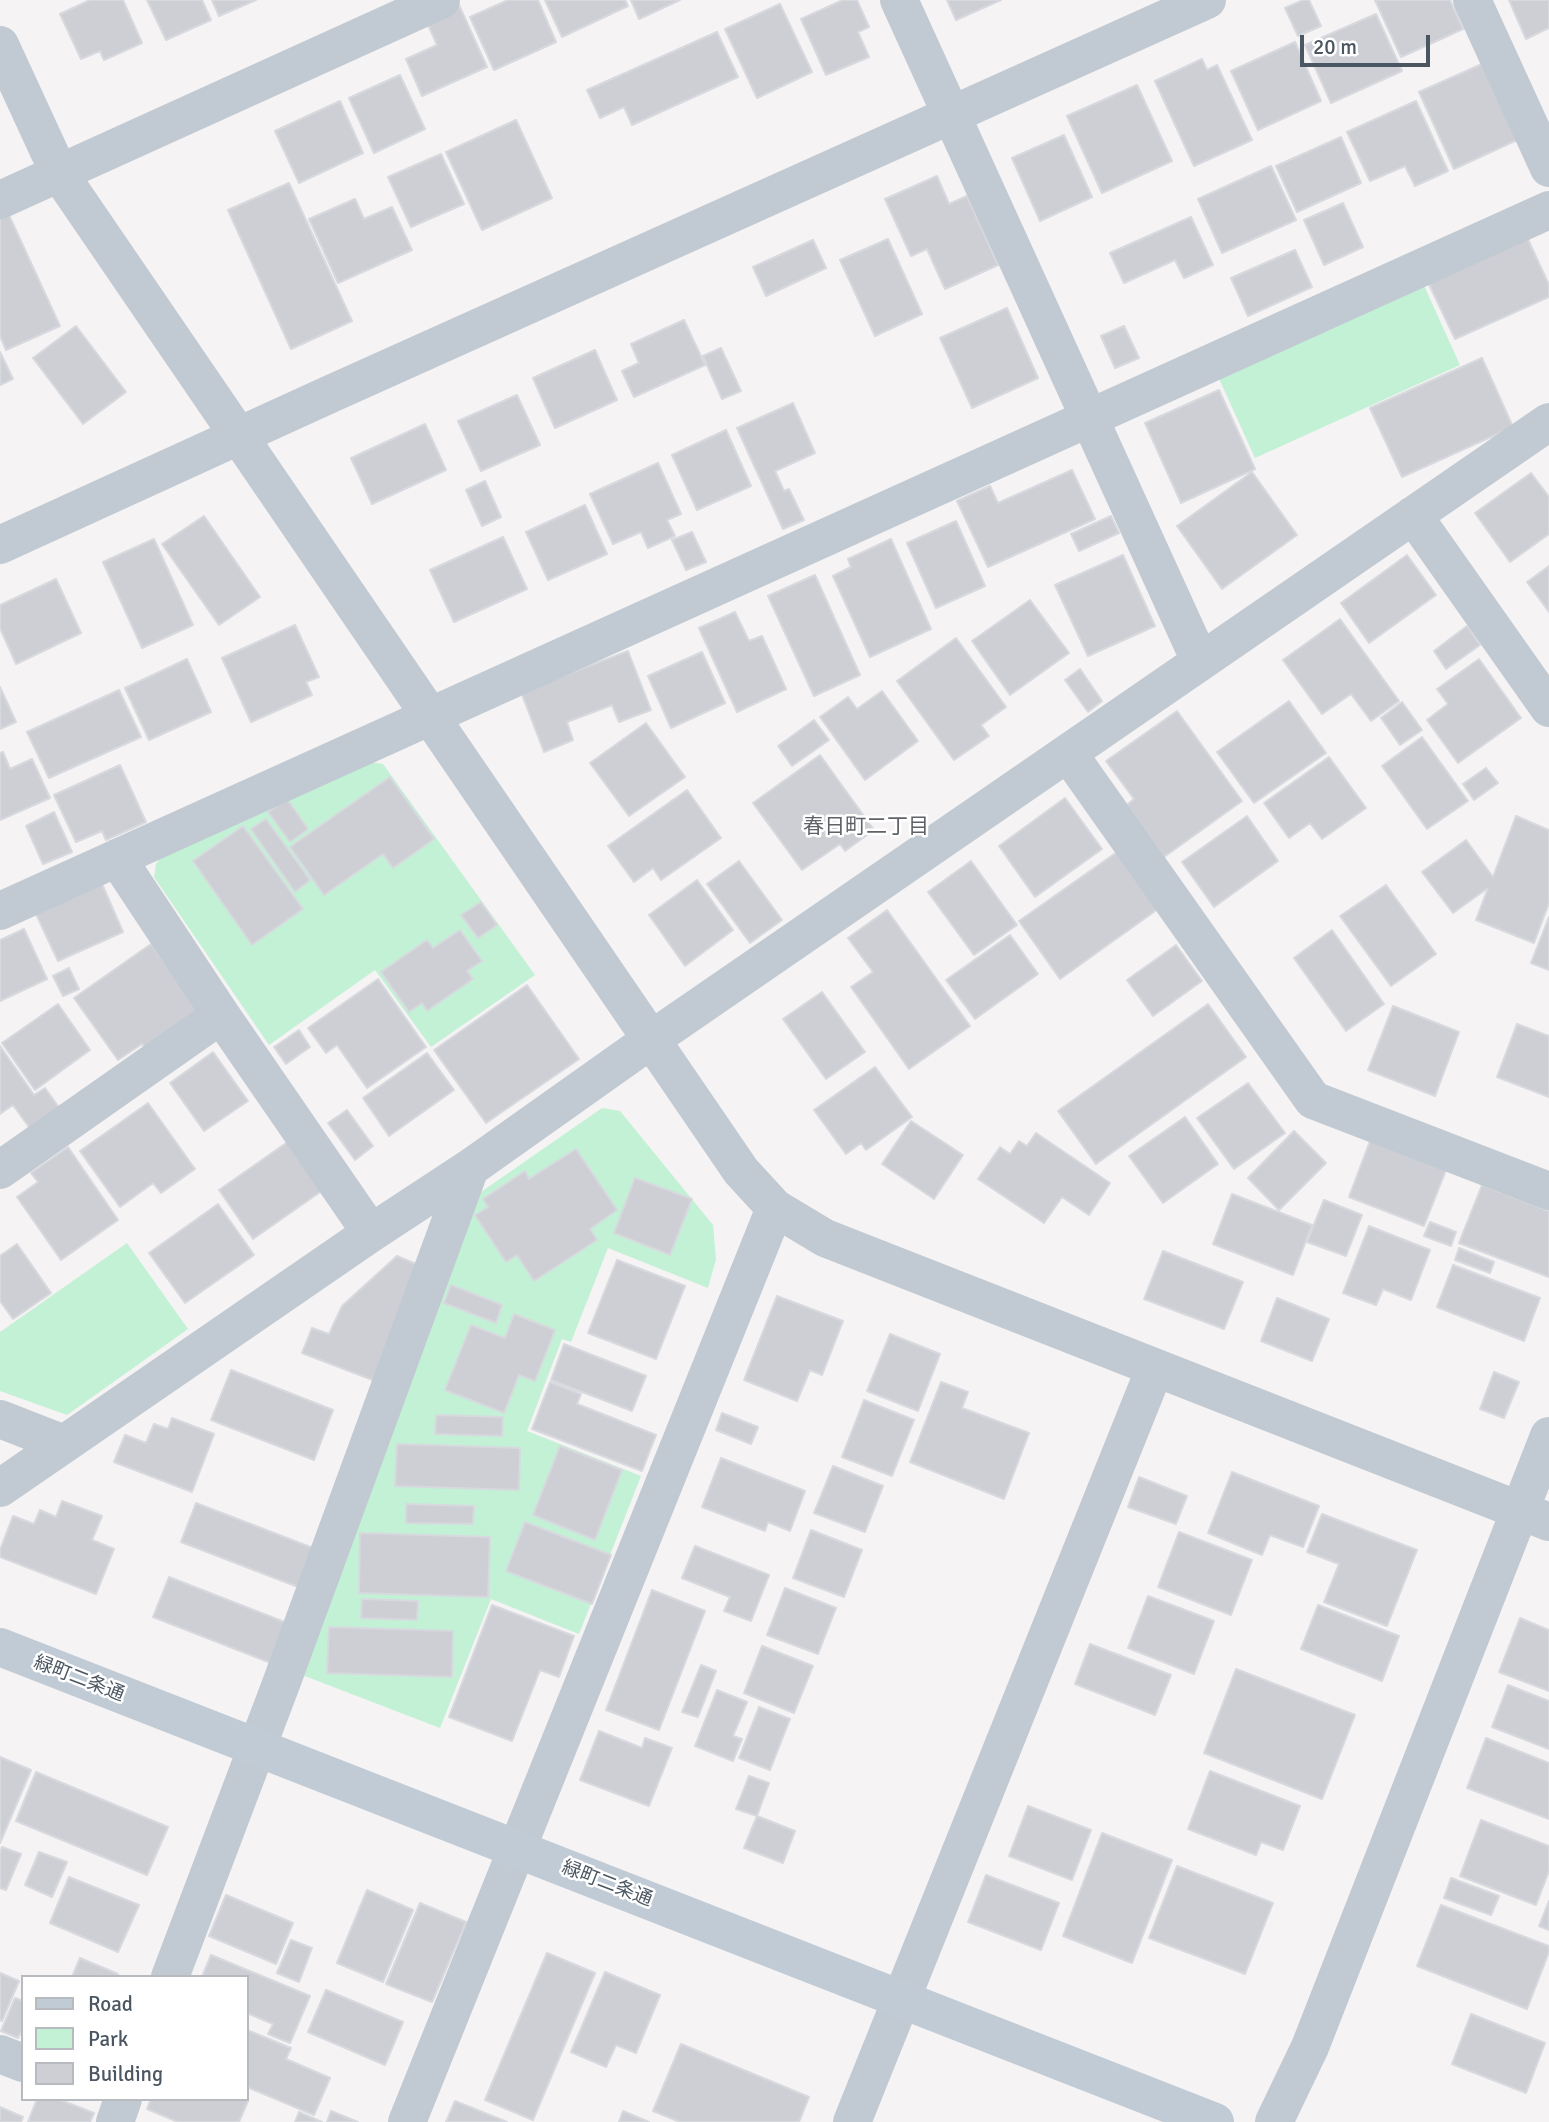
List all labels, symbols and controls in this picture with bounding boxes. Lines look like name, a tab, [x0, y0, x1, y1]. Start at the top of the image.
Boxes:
scale bar	[1304, 21, 1434, 65]
text: 20 m	[1313, 34, 1357, 60]
district label: 春日町二丁目	[803, 814, 929, 840]
street label: 緑町二条通	[31, 1651, 127, 1707]
street label: 緑町二条通	[559, 1856, 655, 1912]
legend	[21, 1975, 248, 2101]
text: Road	[88, 1991, 133, 2017]
text: Park	[88, 2026, 128, 2052]
text: Building	[88, 2061, 163, 2087]

